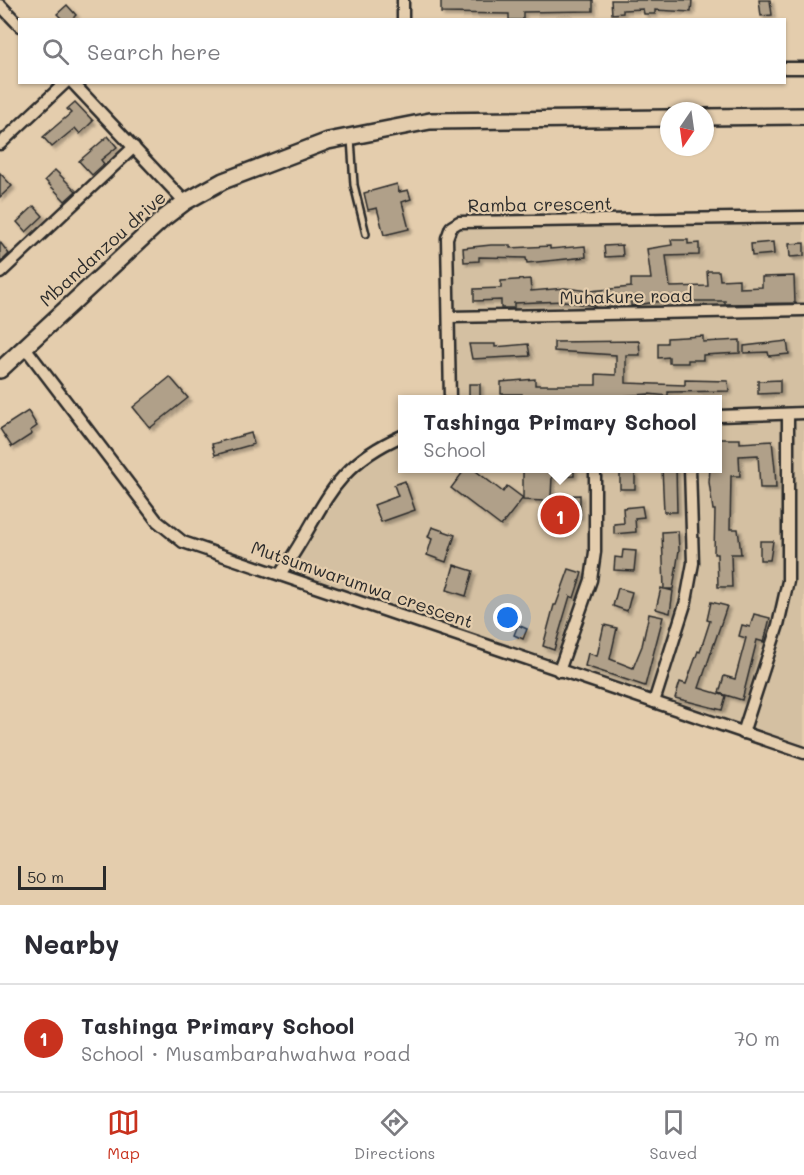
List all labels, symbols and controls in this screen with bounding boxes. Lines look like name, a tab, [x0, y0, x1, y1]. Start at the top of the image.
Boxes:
search box	[18, 18, 786, 84]
icon: search	[39, 35, 72, 68]
text: Search here	[87, 37, 221, 66]
north arrow	[660, 102, 714, 156]
street label: Mbandanzou drive	[34, 185, 171, 312]
street label: Ramba crescent	[467, 191, 613, 217]
street label: Muhakure road	[559, 283, 693, 309]
popup	[398, 395, 722, 473]
text: Tashinga Primary School	[423, 407, 697, 436]
text: School	[423, 436, 486, 462]
pin: 1	[540, 492, 580, 538]
street label: Mutsumwarumwa crescent	[248, 535, 477, 633]
your location	[493, 603, 522, 632]
scale bar	[18, 863, 106, 890]
text: 50 m	[27, 866, 64, 887]
text: Nearby	[24, 927, 119, 961]
text: Tashinga Primary School	[81, 1011, 355, 1040]
text: 1	[39, 1025, 48, 1051]
text: 70 m	[734, 1025, 780, 1051]
text: School · Musambarahwahwa road	[81, 1040, 410, 1066]
tab: Map	[107, 1106, 140, 1163]
tab: Directions	[354, 1106, 435, 1163]
tab: Saved	[649, 1106, 697, 1163]

